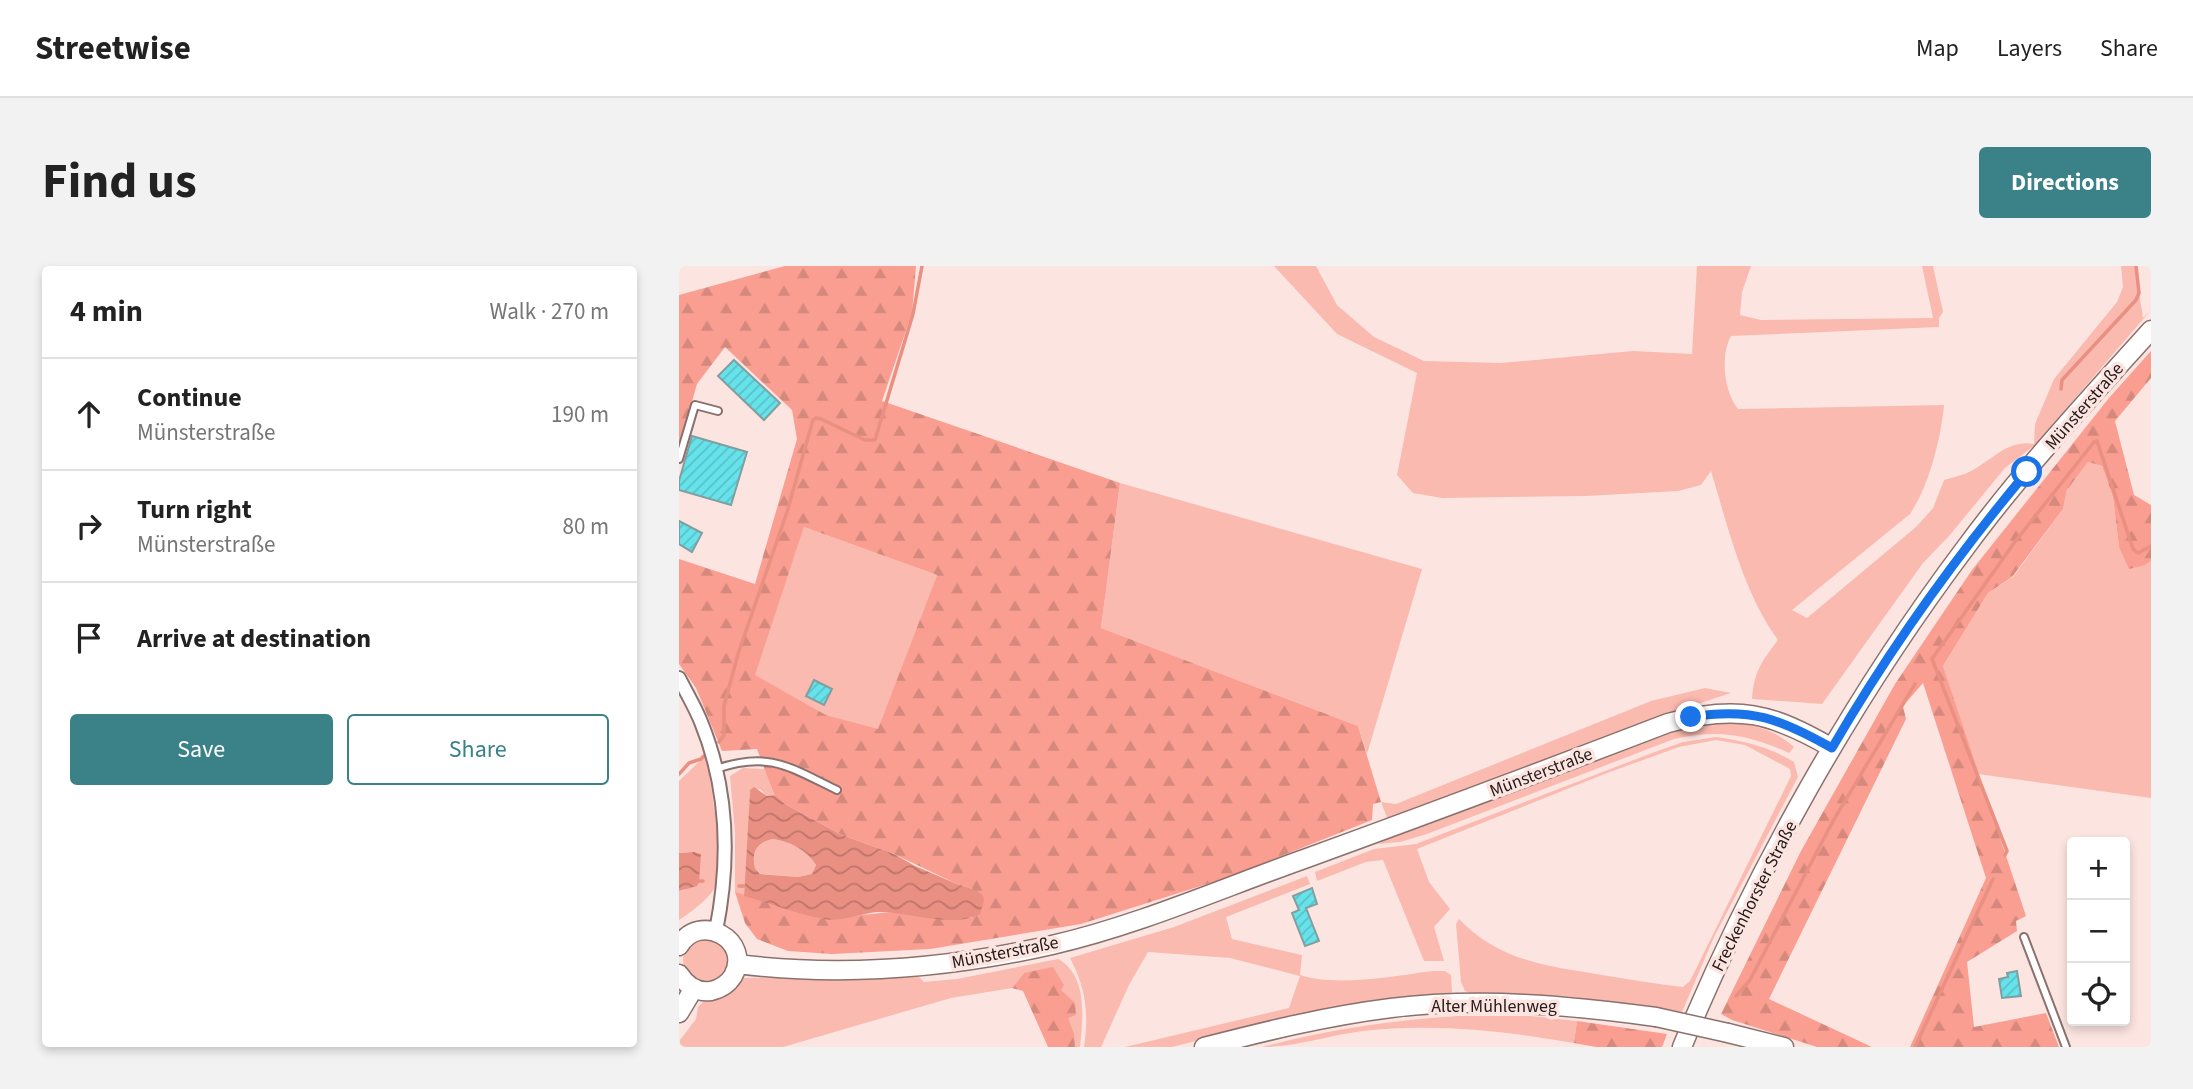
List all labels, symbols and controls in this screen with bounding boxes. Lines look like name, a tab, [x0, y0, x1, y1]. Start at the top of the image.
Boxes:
text: Streetwise	[35, 25, 191, 72]
text: Map	[1916, 31, 1959, 66]
text: Layers	[1997, 31, 2062, 66]
text: Share	[2100, 31, 2158, 66]
text: Find us	[42, 147, 197, 217]
button: Directions	[1979, 147, 2151, 218]
text: 4 min	[70, 290, 143, 333]
text: Walk · 270 m	[490, 295, 609, 328]
street label: Münsterstraße	[2039, 357, 2129, 455]
text: Continue	[137, 379, 242, 416]
icon: ahead	[70, 395, 108, 433]
text: 190 m	[551, 398, 609, 431]
text: Münsterstraße	[137, 416, 275, 449]
route start	[2011, 456, 2042, 487]
text: Turn right	[137, 491, 252, 528]
icon: right	[70, 507, 108, 545]
text: 80 m	[562, 510, 609, 543]
text: Münsterstraße	[137, 528, 275, 561]
icon: arrive	[70, 619, 108, 657]
text: Arrive at destination	[137, 620, 371, 657]
route end	[1675, 701, 1706, 732]
button: Save	[70, 714, 333, 785]
button: Share	[347, 714, 609, 785]
street label: Münsterstraße	[1486, 741, 1596, 804]
street label: Freckenhorster Straße	[1706, 817, 1803, 976]
map controls	[2067, 837, 2130, 1026]
button: +	[2067, 837, 2130, 900]
button: −	[2067, 900, 2130, 963]
street label: Münsterstraße	[950, 930, 1061, 975]
button: locate	[2067, 963, 2130, 1026]
street label: Alter Mühlenweg	[1431, 994, 1557, 1019]

